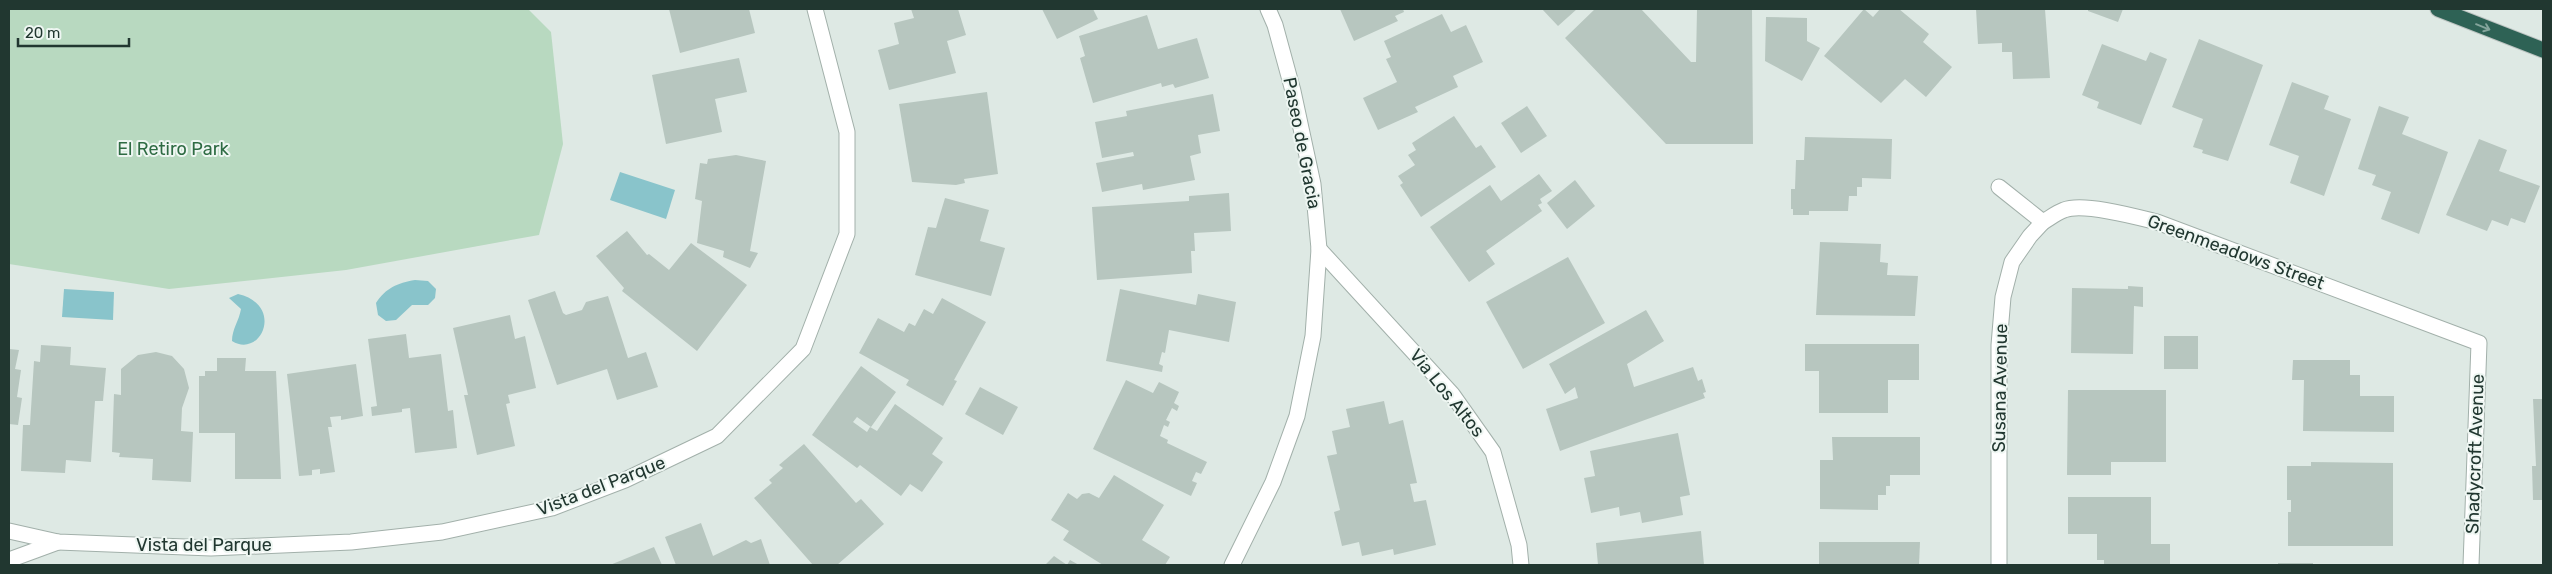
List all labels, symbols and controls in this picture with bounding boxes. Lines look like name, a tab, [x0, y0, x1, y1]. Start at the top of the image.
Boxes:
scale bar	[18, 15, 129, 47]
one-way arrow	[2475, 22, 2490, 32]
text: 20 m	[25, 24, 60, 42]
street label: Paseo de Gracia	[1278, 75, 1326, 211]
park label: El Retiro Park	[117, 138, 230, 160]
street label: Greenmeadows Street	[2145, 210, 2327, 294]
street label: Susana Avenue	[1988, 323, 2012, 453]
street label: Via Los Altos	[1405, 345, 1489, 441]
street label: Shadycroft Avenue	[2461, 374, 2489, 534]
street label: Vista del Parque	[534, 451, 668, 521]
street label: Vista del Parque	[136, 534, 272, 556]

